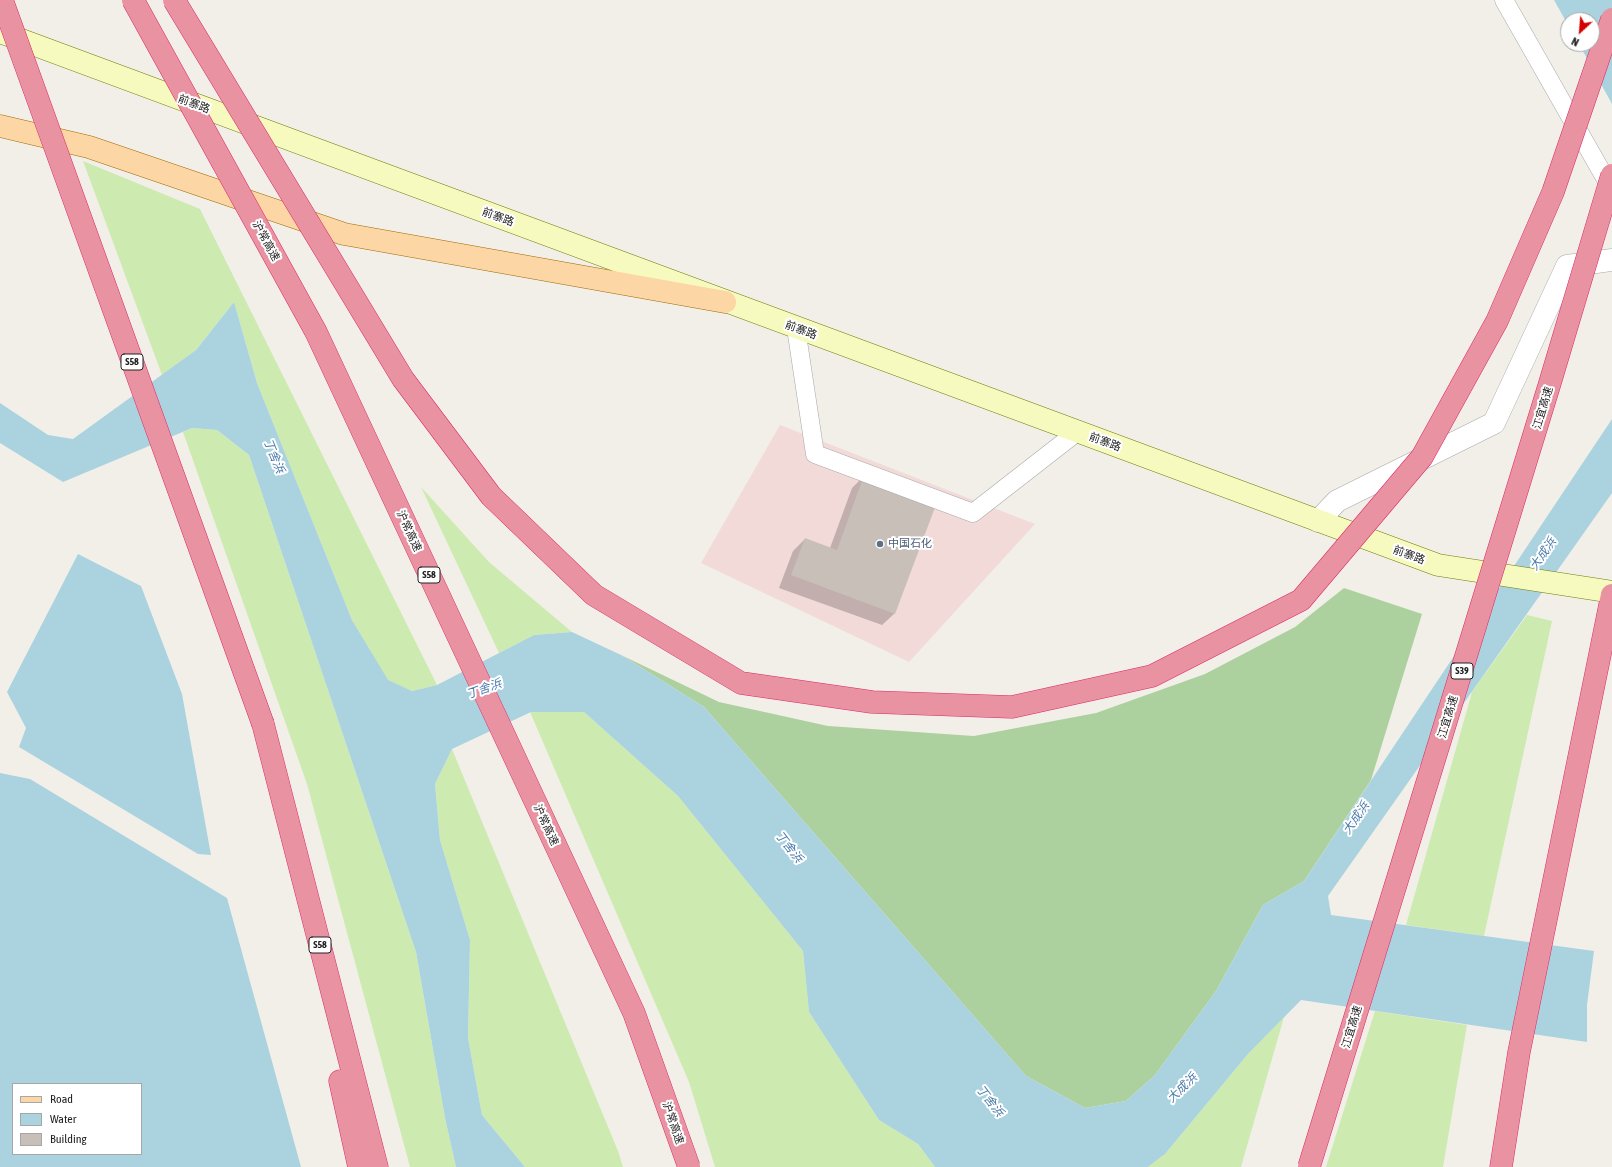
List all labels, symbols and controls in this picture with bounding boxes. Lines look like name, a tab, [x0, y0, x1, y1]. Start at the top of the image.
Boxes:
north arrow	[1560, 12, 1600, 52]
text: N	[1570, 35, 1581, 49]
street label: 前寨路	[176, 92, 212, 116]
street label: 前寨路	[480, 205, 516, 229]
street label: 沪常高速	[250, 219, 282, 263]
street label: 前寨路	[783, 318, 819, 342]
road number: S58	[121, 354, 143, 370]
street label: 江宜高速	[1530, 385, 1556, 431]
street label: 前寨路	[1087, 430, 1123, 454]
water label: 丁舍浜	[261, 437, 287, 475]
street label: 沪常高速	[394, 508, 424, 554]
water label: 大成浜	[1527, 535, 1559, 573]
place label: 中国石化	[888, 537, 932, 551]
marker: 中国石化	[875, 539, 885, 549]
street label: 前寨路	[1391, 543, 1427, 567]
road number: S58	[418, 567, 440, 583]
road number: S39	[1451, 663, 1473, 679]
water label: 丁舍浜	[465, 676, 503, 702]
street label: 江宜高速	[1435, 694, 1461, 740]
water label: 大成浜	[1340, 799, 1372, 837]
street label: 沪常高速	[531, 802, 561, 848]
water label: 丁舍浜	[772, 828, 806, 866]
road number: S58	[309, 937, 331, 953]
street label: 江宜高速	[1339, 1004, 1365, 1050]
water label: 大成浜	[1164, 1070, 1200, 1106]
water label: 丁舍浜	[973, 1082, 1007, 1120]
legend	[12, 1083, 142, 1155]
text: Road	[50, 1092, 73, 1106]
street label: 沪常高速	[660, 1100, 686, 1146]
text: Water	[50, 1112, 76, 1126]
text: Building	[50, 1132, 87, 1146]

